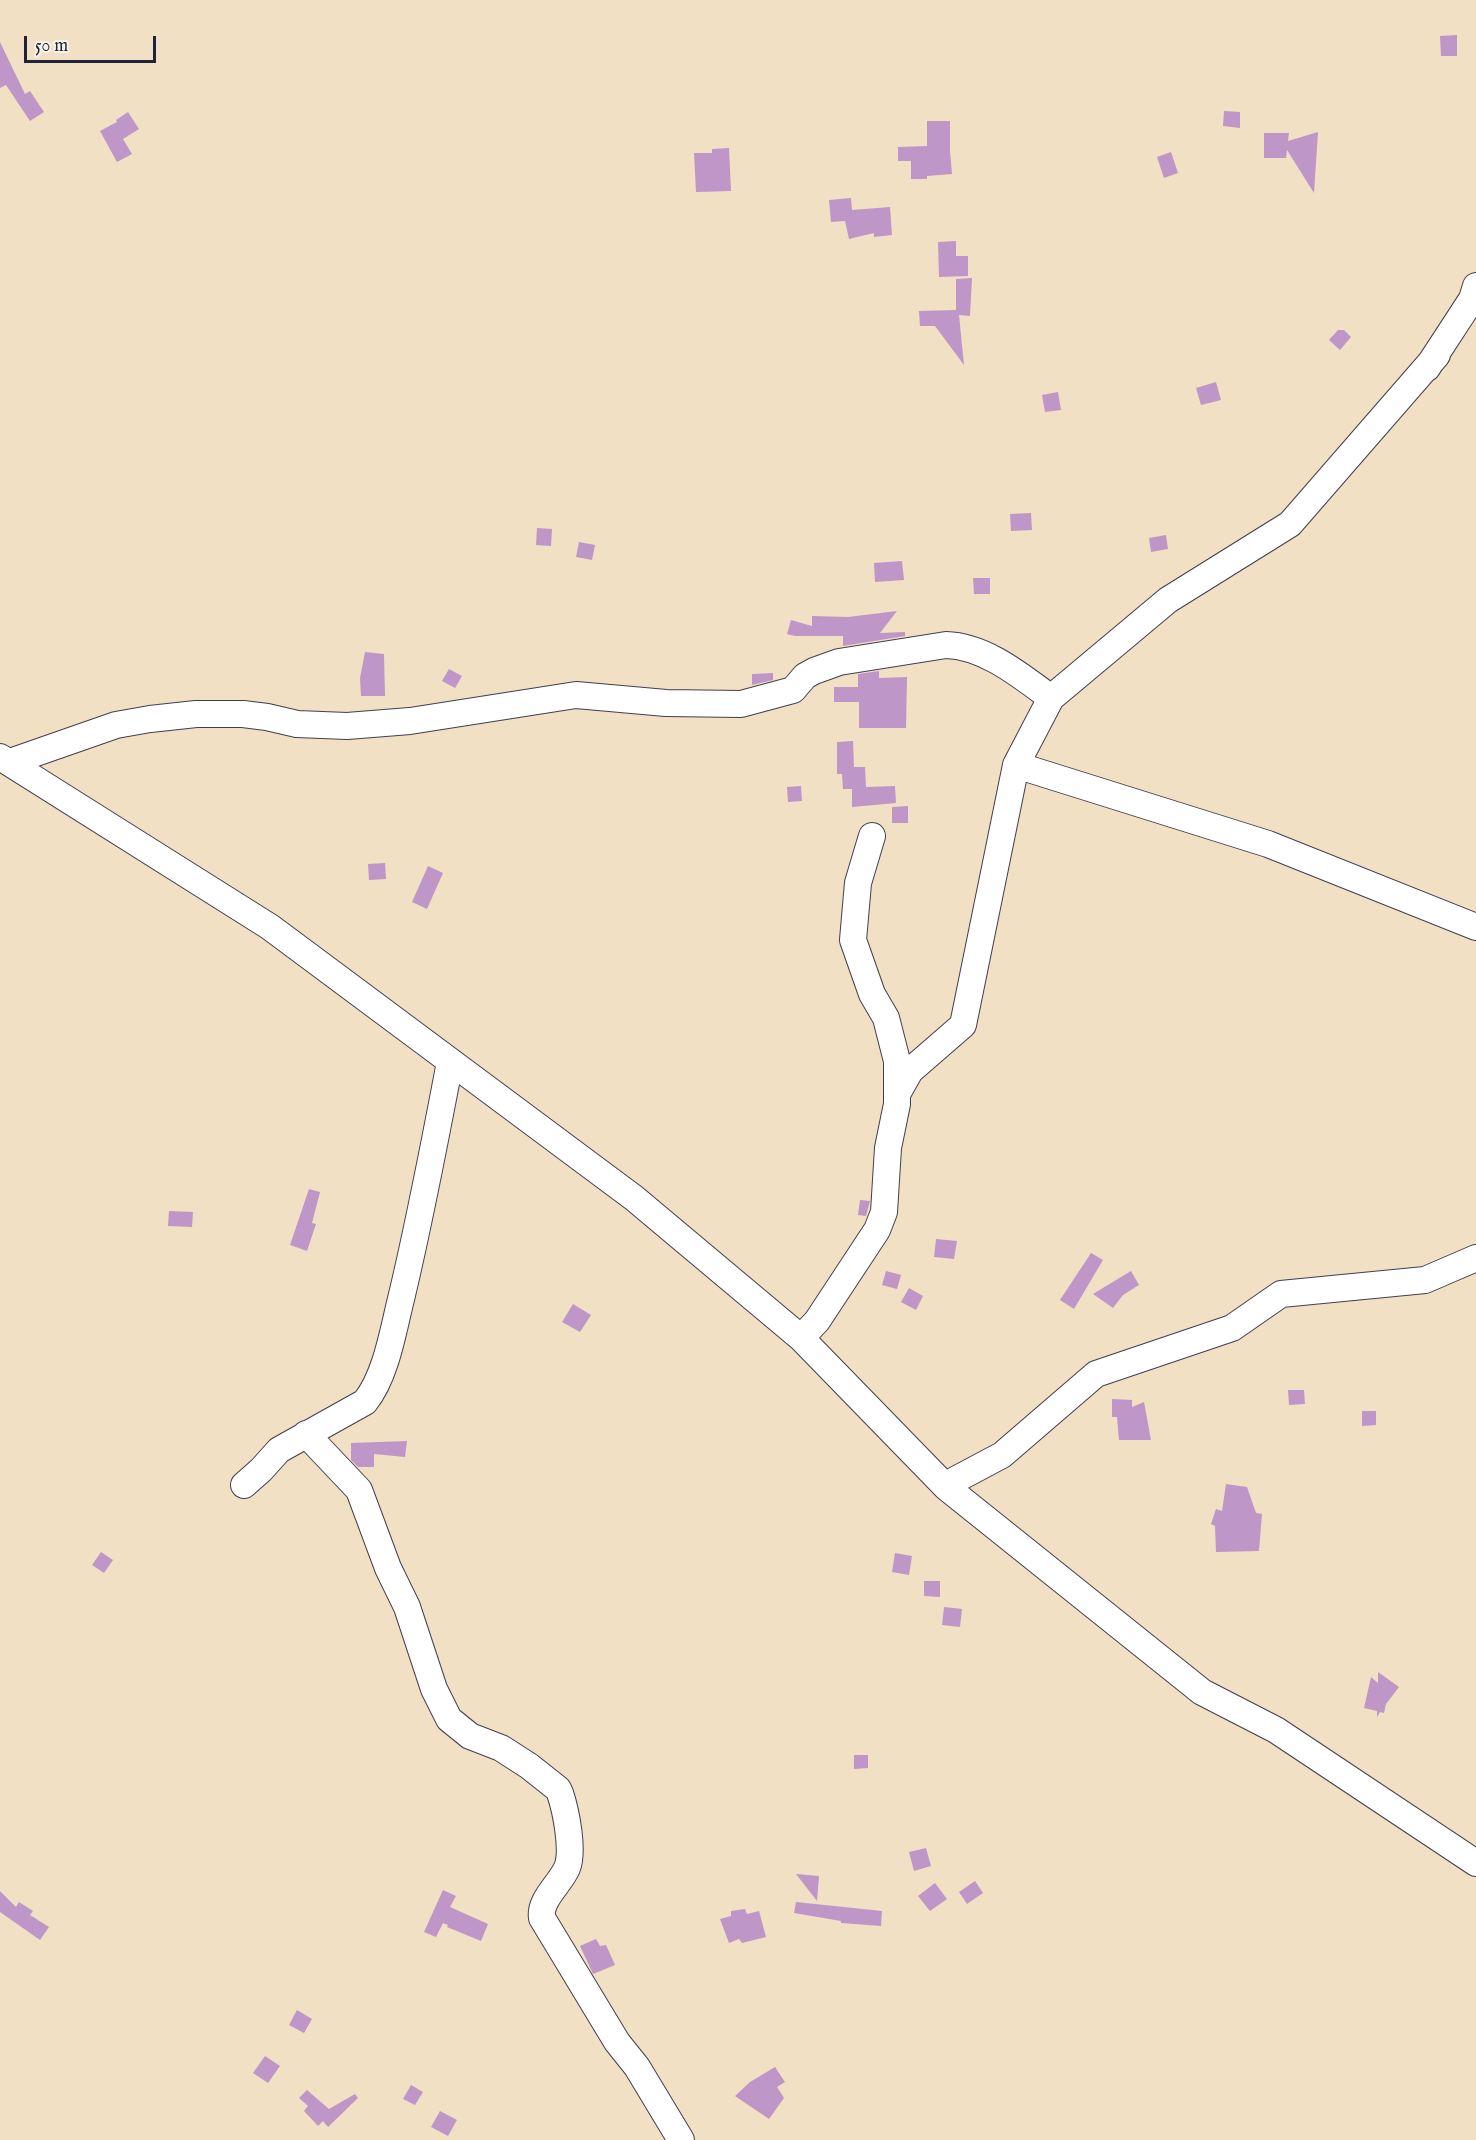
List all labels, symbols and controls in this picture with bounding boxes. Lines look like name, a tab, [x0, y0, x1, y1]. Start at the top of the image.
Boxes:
scale bar	[27, 24, 159, 62]
text: 50 m	[35, 35, 68, 58]

